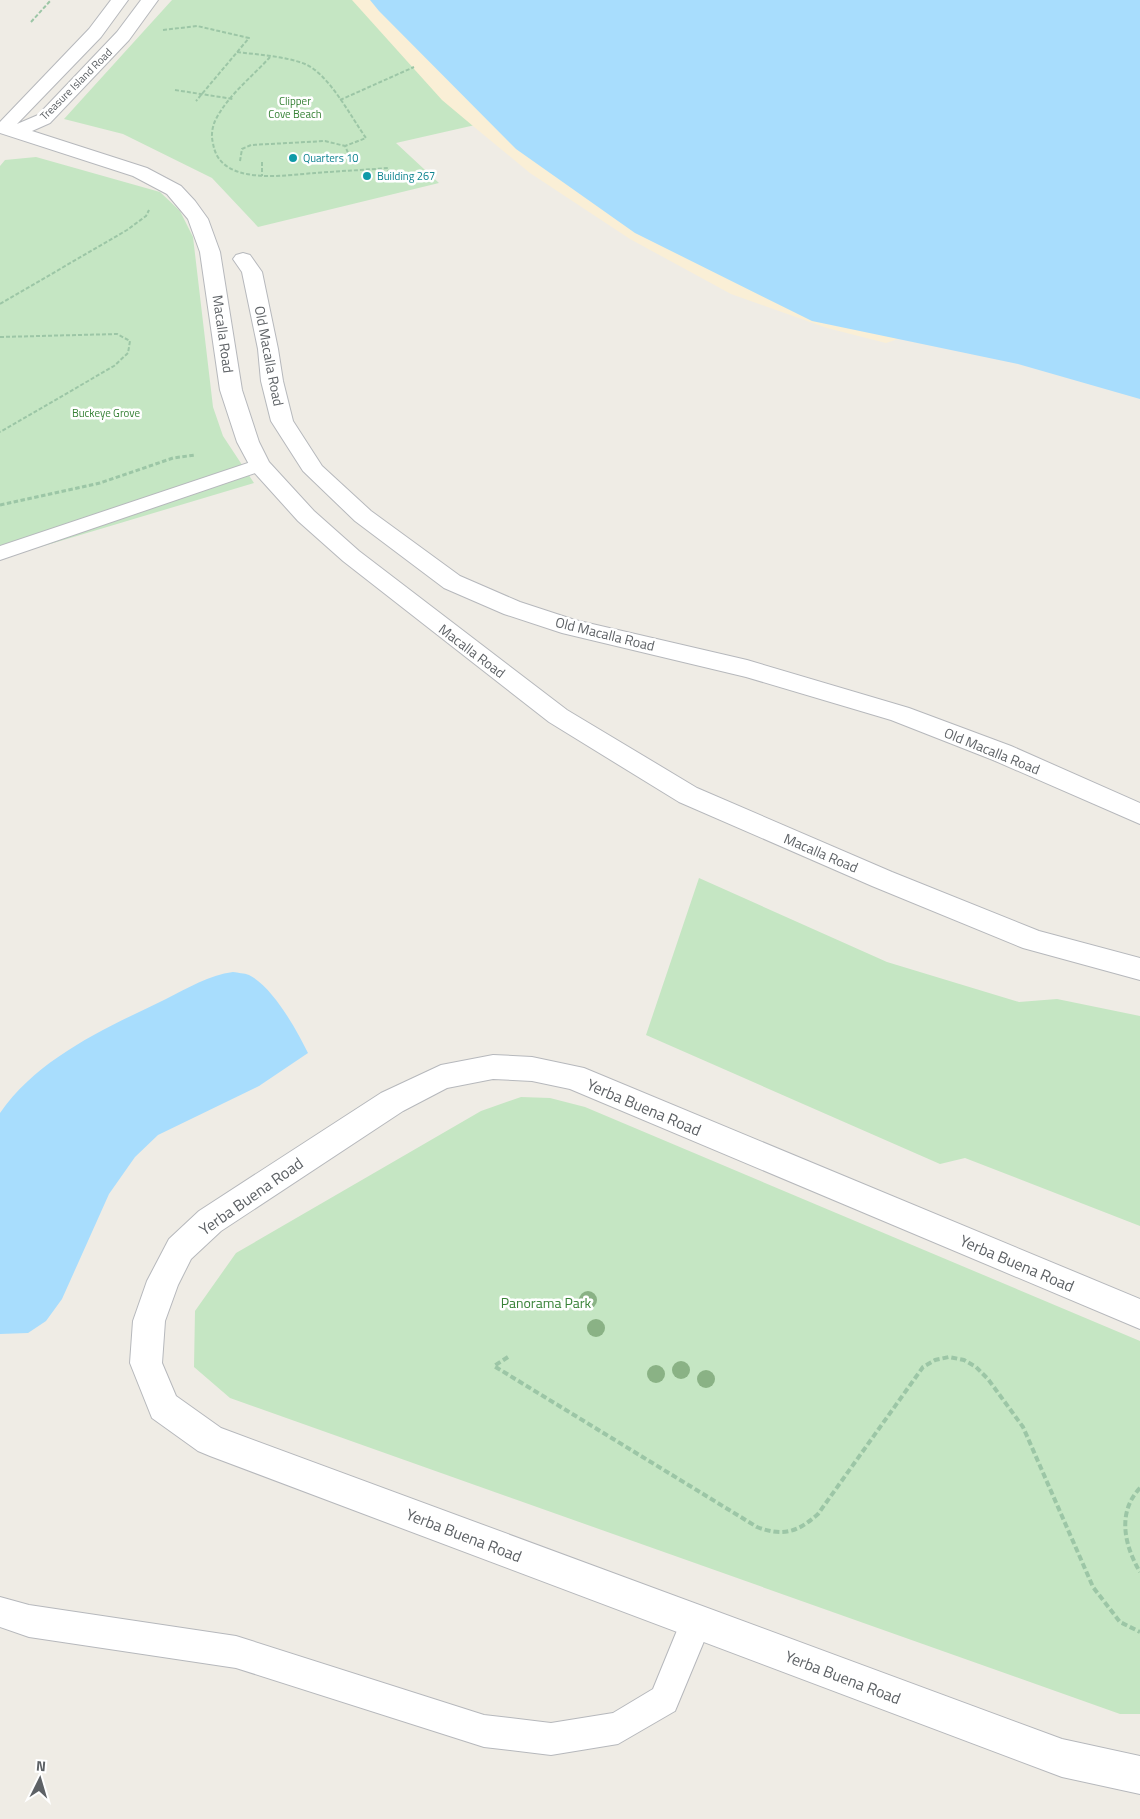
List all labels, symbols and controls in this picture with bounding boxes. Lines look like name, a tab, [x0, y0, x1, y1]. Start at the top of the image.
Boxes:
street label: Treasure Island Road	[36, 44, 116, 124]
park label: Clipper Cove Beach	[268, 93, 322, 122]
place label: Quarters 10	[303, 150, 359, 166]
marker: Quarters 10	[287, 152, 299, 164]
place label: Building 267	[377, 168, 435, 184]
marker: Building 267	[361, 170, 373, 182]
street label: Macalla Road	[208, 293, 239, 374]
street label: Old Macalla Road	[249, 304, 290, 408]
park label: Buckeye Grove	[72, 405, 140, 421]
street label: Old Macalla Road	[553, 611, 657, 656]
street label: Macalla Road	[435, 619, 510, 683]
street label: Old Macalla Road	[941, 722, 1043, 779]
street label: Macalla Road	[781, 827, 862, 878]
street label: Yerba Buena Road	[583, 1072, 705, 1142]
street label: Yerba Buena Road	[194, 1151, 308, 1241]
street label: Yerba Buena Road	[956, 1228, 1078, 1298]
park label: Panorama Park	[501, 1292, 592, 1313]
street label: Yerba Buena Road	[403, 1502, 525, 1568]
street label: Yerba Buena Road	[782, 1644, 904, 1710]
north arrow	[15, 1754, 65, 1804]
text: N	[35, 1755, 47, 1776]

